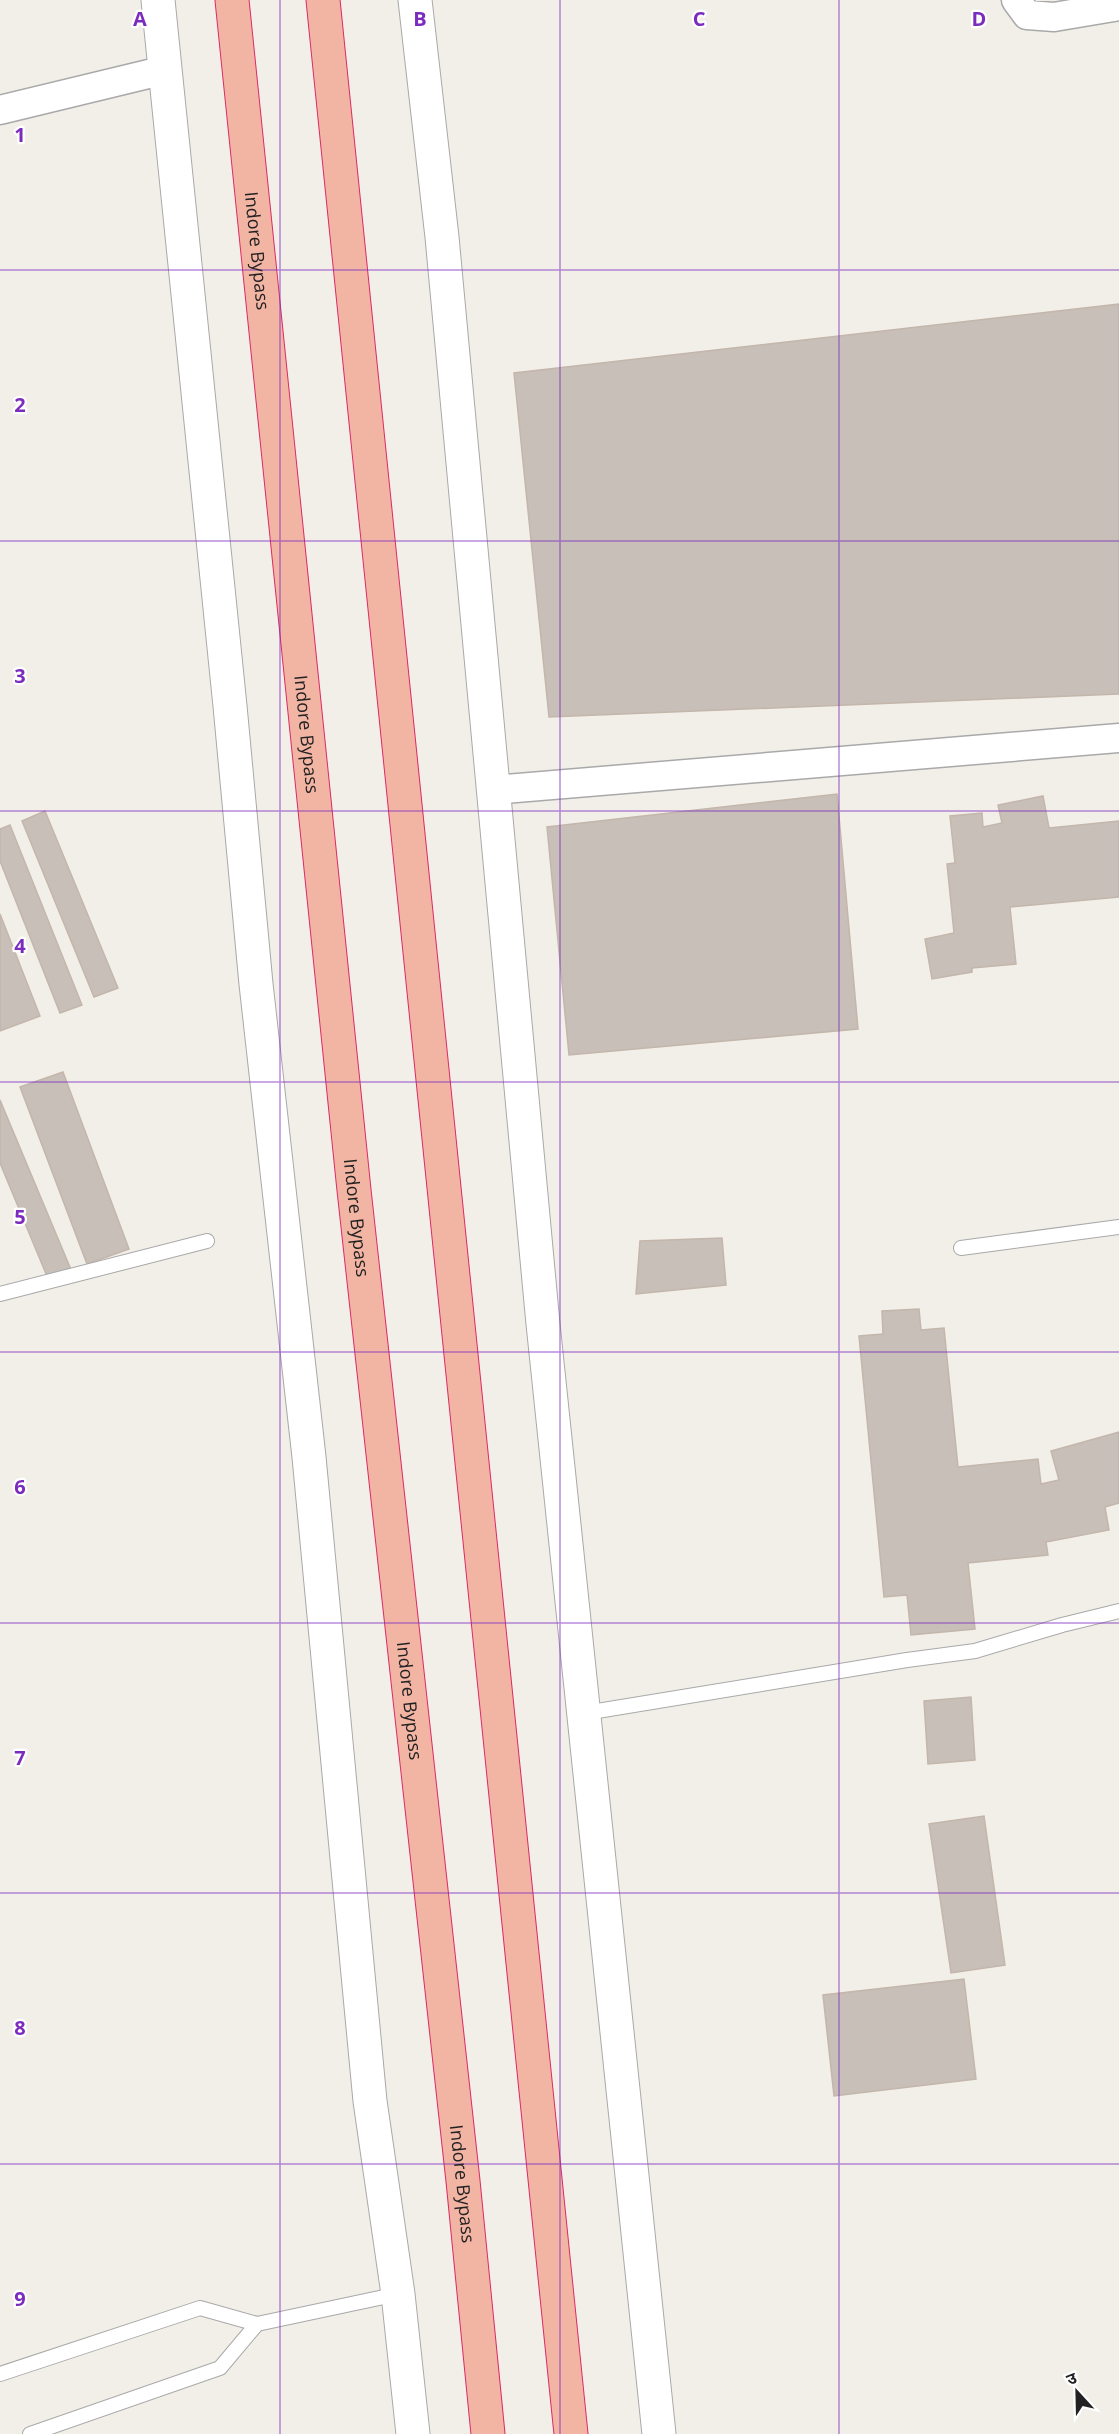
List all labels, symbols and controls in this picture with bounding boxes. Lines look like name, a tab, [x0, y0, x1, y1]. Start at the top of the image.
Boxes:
text: A	[133, 5, 147, 32]
text: B	[413, 5, 427, 32]
text: C	[693, 5, 706, 32]
text: D	[972, 5, 986, 32]
text: 1	[14, 121, 26, 148]
street label: Indore Bypass	[240, 190, 276, 311]
text: 2	[14, 391, 26, 418]
text: 3	[14, 662, 26, 689]
street label: Indore Bypass	[289, 674, 325, 795]
text: 4	[14, 932, 26, 959]
street label: Indore Bypass	[339, 1157, 375, 1278]
text: 5	[14, 1203, 26, 1230]
text: 6	[14, 1473, 26, 1500]
street label: Indore Bypass	[392, 1640, 429, 1761]
text: 7	[14, 1744, 26, 1771]
text: 8	[14, 2014, 26, 2041]
street label: Indore Bypass	[445, 2123, 481, 2244]
text: 9	[14, 2285, 26, 2312]
north arrow	[1047, 2362, 1107, 2422]
text: उ	[1063, 2366, 1080, 2390]

